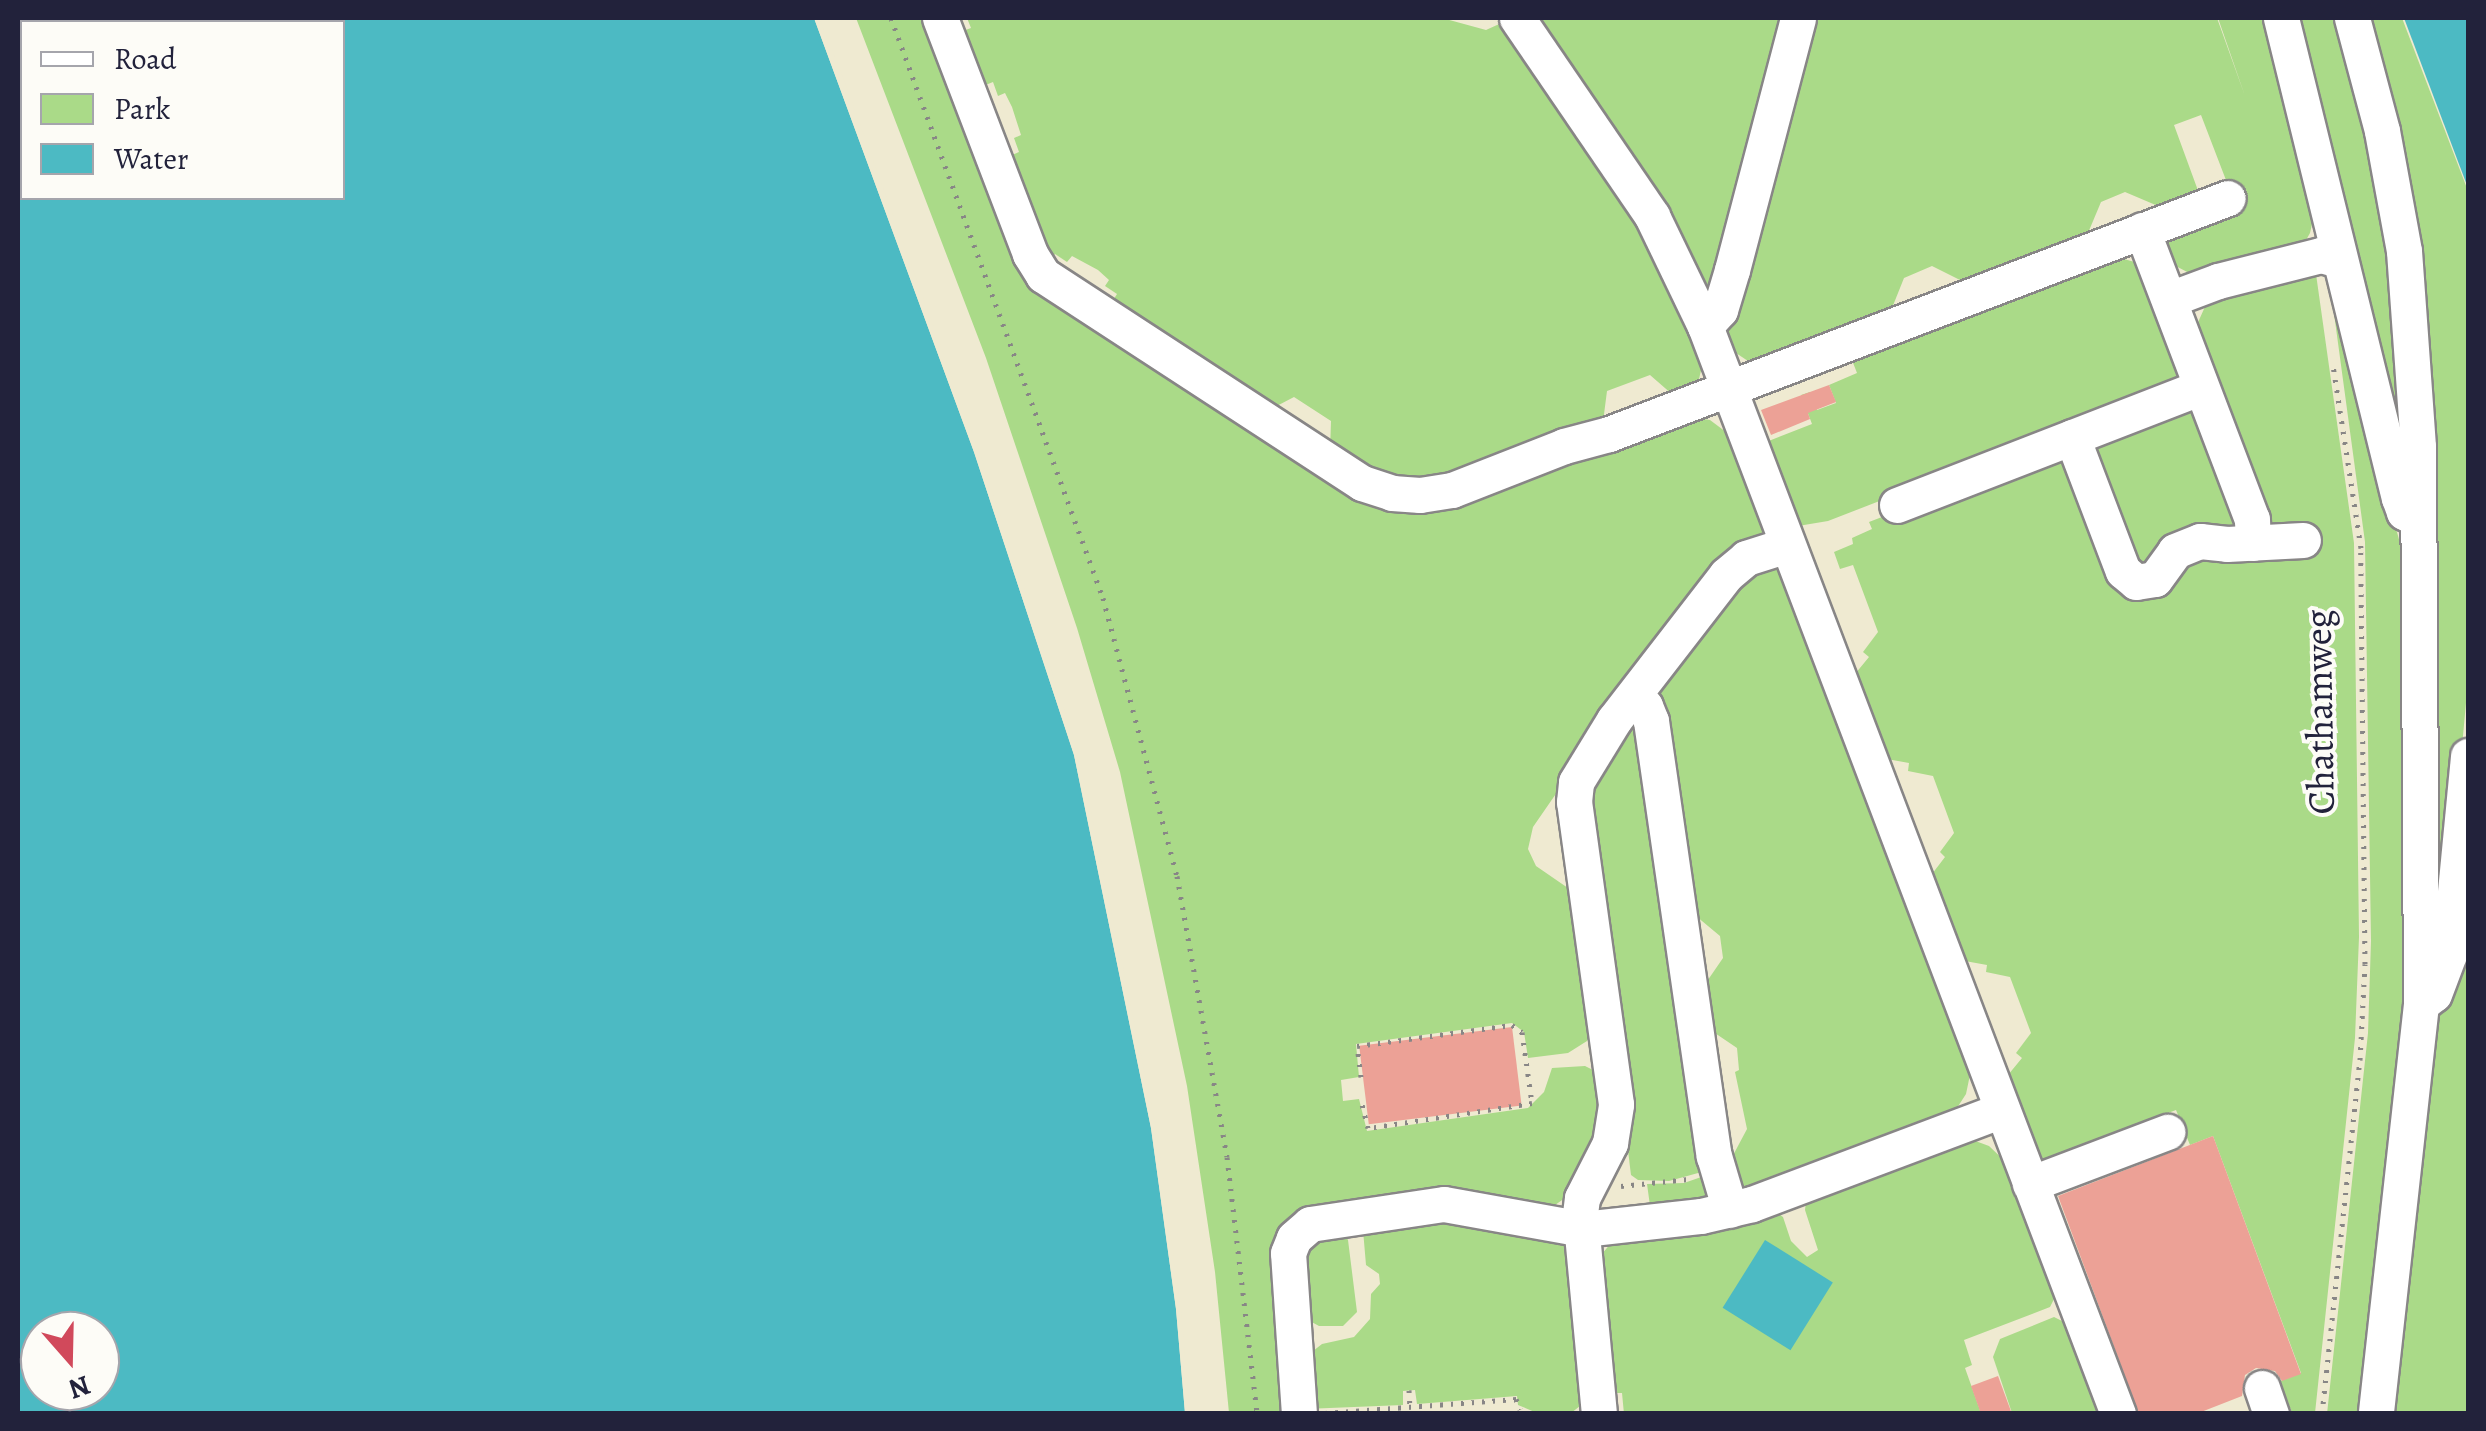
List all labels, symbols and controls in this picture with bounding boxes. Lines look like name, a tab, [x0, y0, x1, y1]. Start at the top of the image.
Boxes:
legend	[20, 20, 345, 200]
text: Road	[114, 39, 176, 79]
text: Park	[114, 89, 170, 129]
text: Water	[114, 139, 188, 179]
street label: Chathamweg	[2295, 609, 2345, 815]
north arrow	[20, 1311, 120, 1411]
text: N	[64, 1366, 96, 1409]

